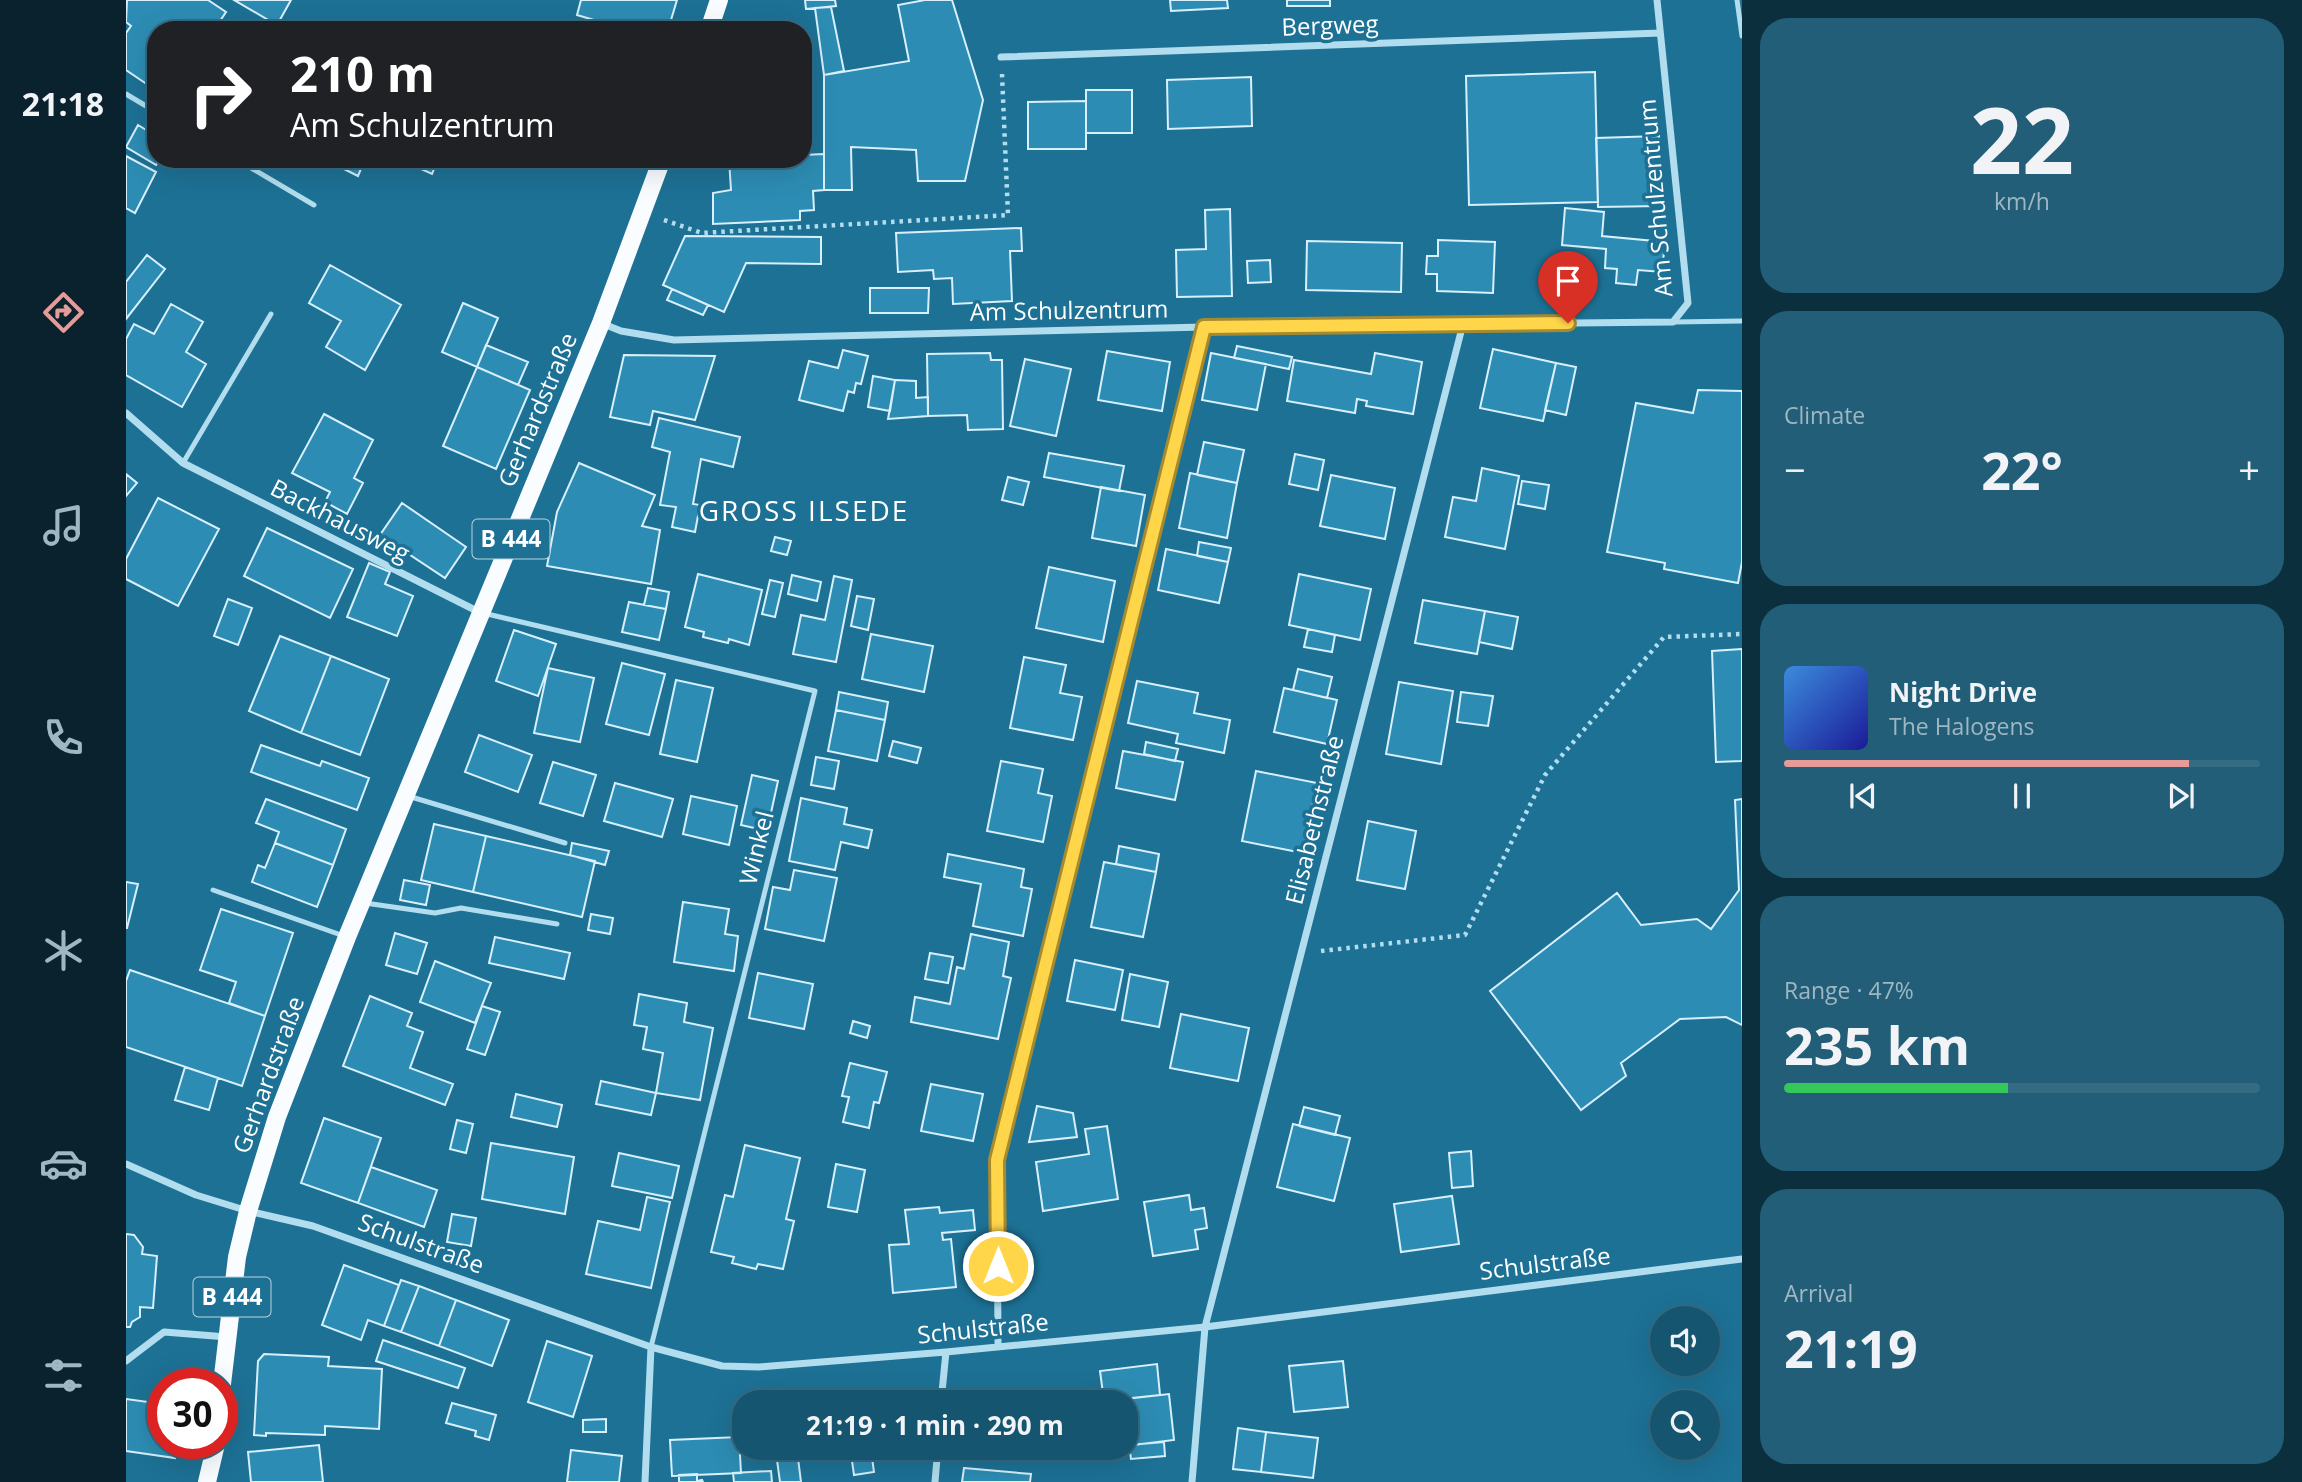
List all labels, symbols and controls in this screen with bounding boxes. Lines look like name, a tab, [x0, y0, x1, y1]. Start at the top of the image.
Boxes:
street label: Bergweg	[1281, 6, 1379, 43]
text: 210 m	[290, 40, 435, 106]
icon: right	[175, 49, 266, 140]
text: 22	[1970, 77, 2074, 201]
text: 21:18	[22, 82, 104, 125]
street label: Am Schulzentrum	[1629, 98, 1680, 298]
text: Am Schulzentrum	[290, 103, 555, 146]
text: km/h	[1994, 185, 2050, 217]
pin	[1538, 251, 1598, 323]
icon: arrive	[1549, 262, 1587, 300]
icon: directions	[39, 288, 88, 337]
street label: Am Schulzentrum	[969, 291, 1169, 328]
street label: Gerhardstraße	[489, 327, 584, 492]
text: Climate	[1784, 399, 1865, 431]
text: 22°	[1981, 434, 2063, 505]
text: −	[1784, 443, 1806, 495]
text: +	[2238, 443, 2260, 495]
street label: Backhausweg	[265, 470, 416, 569]
district label: GROSS ILSEDE	[699, 491, 909, 529]
icon: music	[39, 501, 88, 550]
road number: B 444	[472, 520, 550, 558]
text: Night Drive	[1889, 674, 2037, 710]
text: The Halogens	[1889, 710, 2035, 742]
icon: phone	[39, 713, 88, 762]
street label: Elisabethstraße	[1277, 732, 1351, 908]
icon: previous	[1844, 777, 1882, 815]
icon: pause	[2003, 777, 2041, 815]
icon: next	[2162, 777, 2200, 815]
street label: Winkel	[730, 807, 781, 888]
icon: climate	[39, 926, 88, 975]
text: Range · 47%	[1784, 974, 1914, 1006]
street label: Gerhardstraße	[224, 991, 311, 1158]
text: 235 km	[1784, 1009, 1970, 1080]
icon: car	[39, 1139, 88, 1188]
street label: Schulstraße	[354, 1205, 489, 1281]
position arrow	[961, 1229, 1035, 1303]
street label: Schulstraße	[1477, 1238, 1612, 1287]
text: Arrival	[1784, 1277, 1853, 1309]
road number: B 444	[194, 1278, 270, 1316]
street label: Schulstraße	[916, 1304, 1050, 1351]
map controls	[1650, 1306, 1720, 1460]
button: sound	[1650, 1306, 1720, 1376]
text: 21:19	[1784, 1312, 1918, 1383]
icon: filters	[39, 1351, 88, 1400]
speed limit sign: 30	[147, 1368, 238, 1459]
button: search	[1650, 1390, 1720, 1460]
text: 21:19 · 1 min · 290 m	[806, 1407, 1064, 1443]

